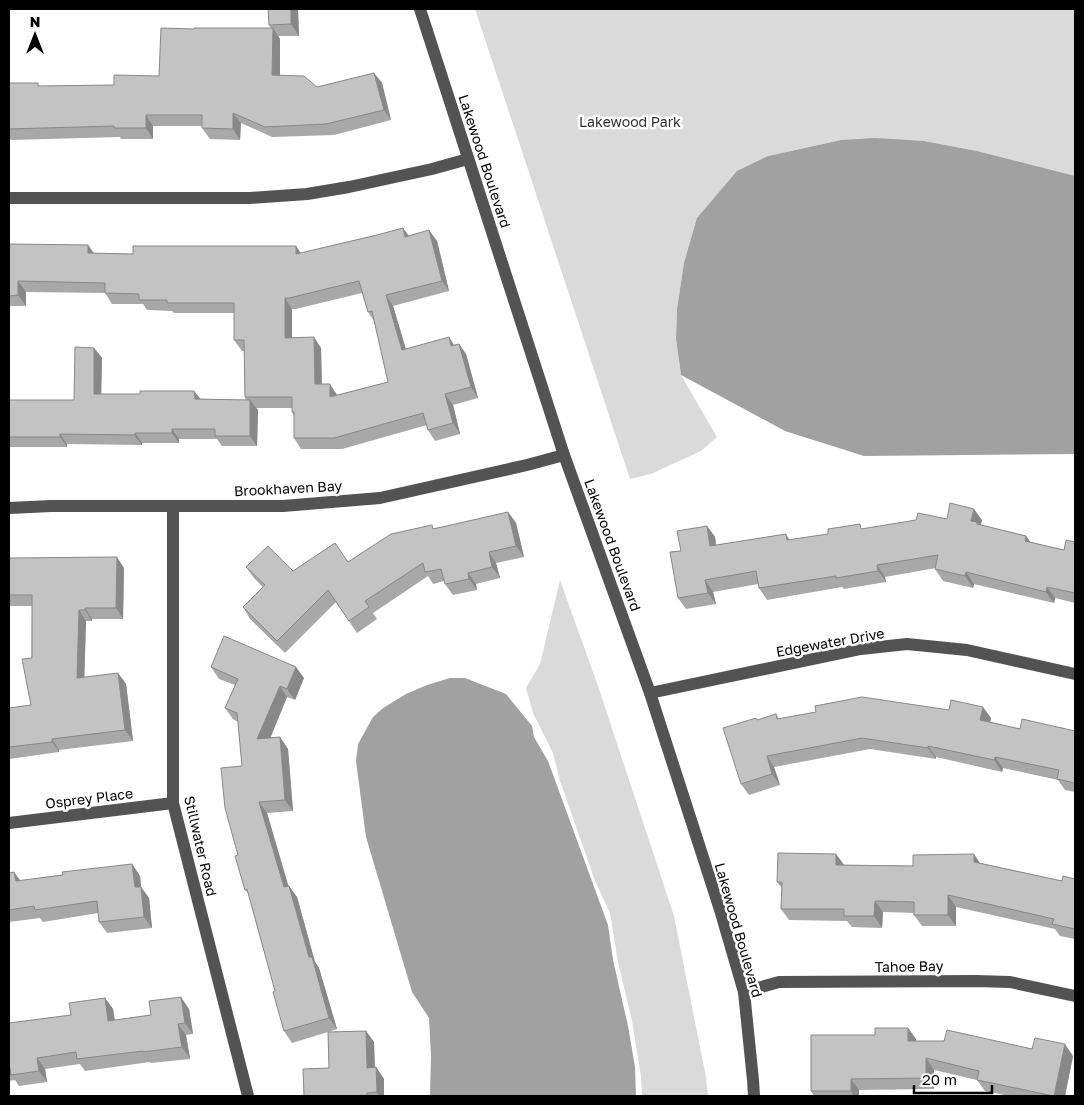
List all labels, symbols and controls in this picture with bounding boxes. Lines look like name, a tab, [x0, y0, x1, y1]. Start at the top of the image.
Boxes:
north arrow	[10, 10, 60, 60]
text: N	[30, 13, 40, 30]
street label: Lakewood Boulevard	[455, 92, 515, 230]
park label: Lakewood Park	[579, 113, 681, 130]
street label: Brookhaven Bay	[233, 477, 343, 499]
street label: Lakewood Boulevard	[581, 477, 645, 613]
street label: Edgewater Drive	[774, 624, 886, 660]
street label: Osprey Place	[44, 784, 134, 812]
street label: Stillwater Road	[181, 794, 221, 898]
street label: Lakewood Boulevard	[712, 861, 766, 999]
street label: Tahoe Bay	[874, 957, 944, 975]
scale bar	[914, 1062, 992, 1094]
text: 20 m	[922, 1070, 957, 1088]

